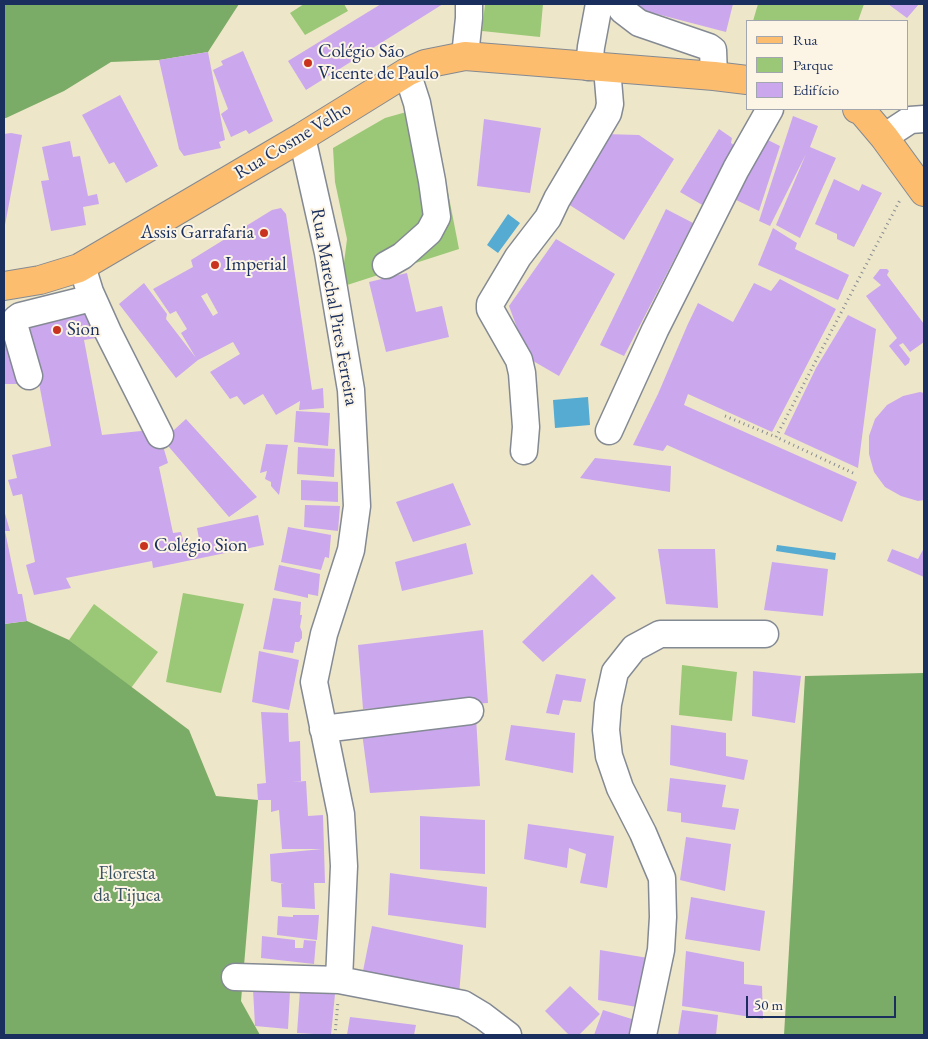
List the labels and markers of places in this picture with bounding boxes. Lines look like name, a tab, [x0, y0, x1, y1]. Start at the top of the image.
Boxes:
place label: Colégio São Vicente de Paulo	[318, 41, 439, 85]
marker: Colégio São Vicente de Paulo	[302, 57, 314, 69]
place label: Assis Garrafaria	[141, 222, 254, 244]
marker: Assis Garrafaria	[258, 227, 270, 239]
place label: Imperial	[225, 254, 287, 276]
marker: Imperial	[209, 259, 221, 271]
place label: Sion	[67, 319, 100, 341]
marker: Sion	[51, 324, 63, 336]
place label: Colégio Sion	[154, 535, 248, 557]
marker: Colégio Sion	[138, 540, 150, 552]

